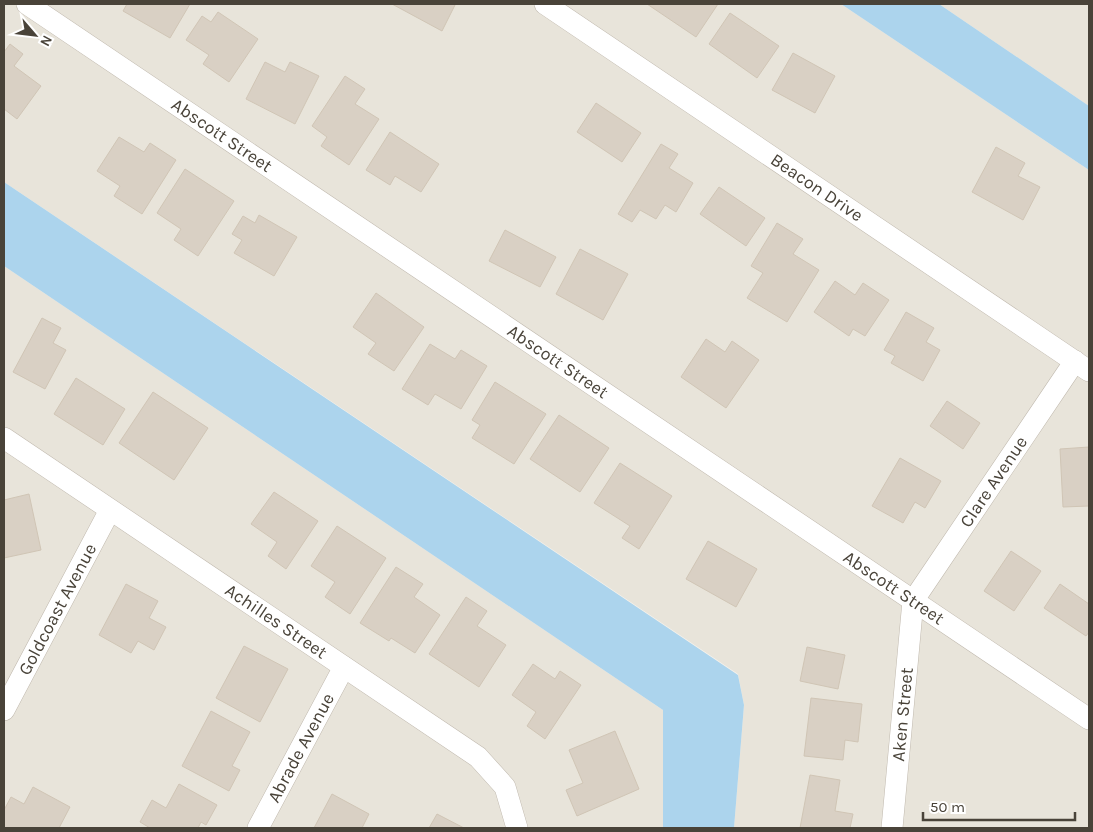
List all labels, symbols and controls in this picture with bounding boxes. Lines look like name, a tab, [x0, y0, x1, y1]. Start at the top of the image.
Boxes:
north arrow	[10, 10, 60, 60]
text: N	[36, 32, 56, 49]
street label: Abscott Street	[167, 93, 277, 177]
street label: Beacon Drive	[767, 148, 867, 226]
street label: Abscott Street	[503, 320, 613, 403]
street label: Clare Avenue	[955, 432, 1032, 531]
street label: Goldcoast Avenue	[13, 540, 101, 679]
street label: Abscott Street	[839, 546, 949, 630]
street label: Achilles Street	[221, 579, 332, 663]
street label: Aken Street	[887, 666, 918, 762]
street label: Abrade Avenue	[263, 689, 339, 806]
scale bar	[923, 790, 1076, 822]
text: 50 m	[930, 798, 965, 816]

